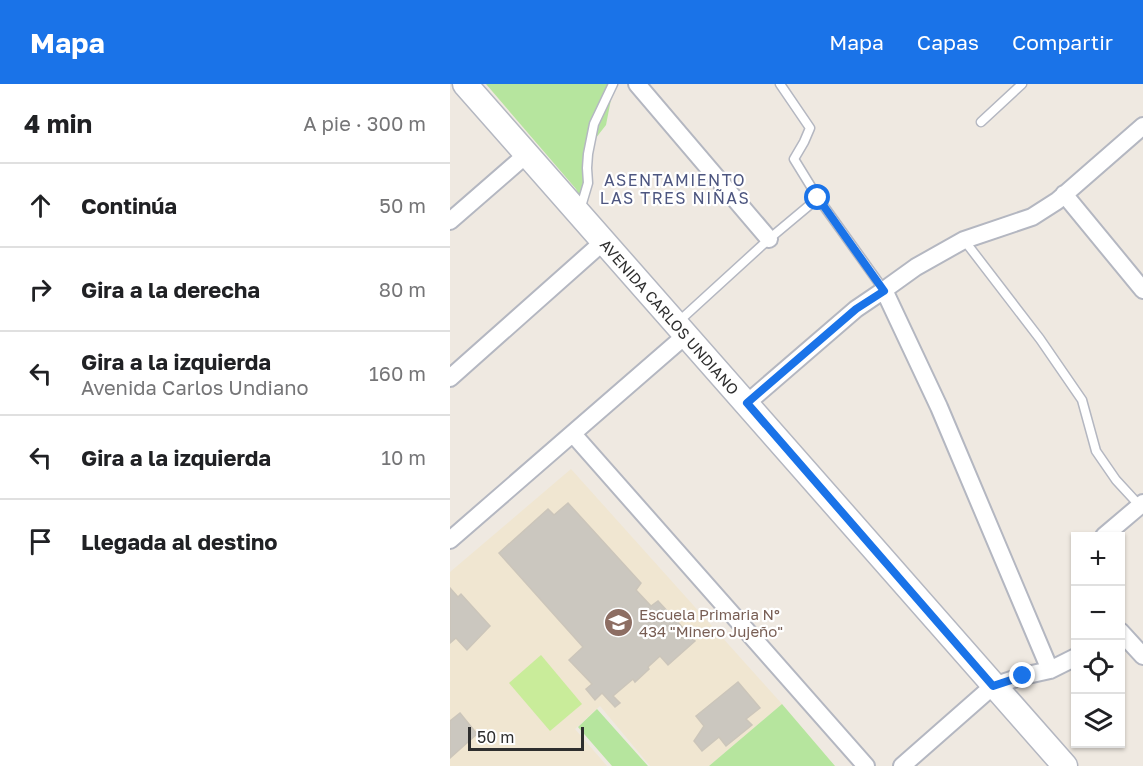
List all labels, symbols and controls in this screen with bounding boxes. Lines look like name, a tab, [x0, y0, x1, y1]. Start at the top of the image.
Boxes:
text: Mapa	[30, 26, 105, 59]
text: Mapa	[829, 29, 884, 55]
text: Capas	[917, 29, 979, 55]
text: Compartir	[1012, 29, 1113, 55]
text: 4 min	[24, 108, 92, 139]
text: A pie · 300 m	[303, 111, 426, 135]
district label: ASENTAMIENTO LAS TRES NIÑAS	[600, 170, 750, 208]
route start	[804, 184, 830, 210]
icon: ahead	[24, 189, 57, 222]
text: Continúa	[81, 192, 177, 219]
text: 50 m	[379, 193, 426, 217]
street label: AVENIDA CARLOS UNDIANO	[597, 235, 743, 398]
icon: right	[24, 273, 57, 306]
text: Gira a la derecha	[81, 276, 260, 303]
text: 80 m	[379, 277, 426, 301]
text: Gira a la izquierda	[81, 348, 271, 375]
icon: left	[24, 357, 57, 390]
text: 160 m	[369, 361, 426, 385]
text: Avenida Carlos Undiano	[81, 375, 309, 399]
icon: left	[24, 441, 57, 474]
text: Gira a la izquierda	[81, 444, 271, 471]
text: 10 m	[381, 445, 426, 469]
icon: arrive	[24, 525, 57, 558]
text: Llegada al destino	[81, 528, 278, 555]
map controls	[1071, 532, 1125, 748]
button: +	[1071, 532, 1125, 586]
button: −	[1071, 586, 1125, 640]
place label: Escuela Primaria N° 434 "Minero Jujeño"	[639, 605, 783, 640]
school or university icon: Escuela Primaria N° 434 "Minero Jujeño"	[602, 607, 634, 639]
button: locate	[1071, 640, 1125, 694]
route end	[1009, 662, 1035, 688]
button: layers	[1071, 694, 1125, 748]
scale bar	[468, 724, 584, 752]
text: 50 m	[477, 727, 514, 747]

